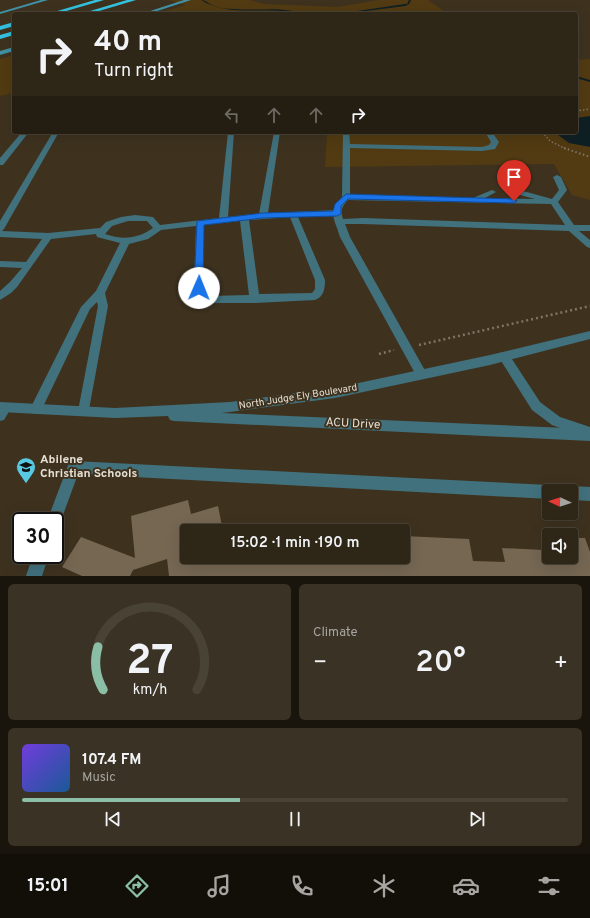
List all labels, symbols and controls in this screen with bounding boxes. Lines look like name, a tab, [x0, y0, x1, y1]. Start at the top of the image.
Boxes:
text: 40 m	[94, 25, 162, 61]
icon: right	[28, 28, 80, 80]
text: Turn right	[94, 60, 174, 83]
icon: left	[221, 104, 243, 126]
icon: ahead	[263, 104, 285, 126]
icon: ahead	[305, 104, 327, 126]
icon: right	[347, 104, 369, 126]
pin	[497, 160, 531, 201]
icon: arrive	[503, 166, 525, 188]
position arrow	[178, 267, 220, 309]
street label: North Judge Ely Boulevard	[238, 381, 358, 413]
street label: ACU Drive	[325, 415, 381, 433]
place label: Abilene Christian Schools	[40, 452, 138, 482]
school or university icon: Abilene Christian Schools	[15, 456, 37, 484]
north arrow	[542, 484, 578, 520]
map controls	[542, 484, 578, 564]
speed limit sign: 30	[12, 512, 64, 564]
button: sound	[542, 528, 578, 564]
text: 15:02 · 1 min · 190 m	[230, 534, 360, 553]
text: Climate	[313, 625, 358, 641]
text: 27	[126, 636, 173, 689]
text: 20°	[415, 645, 466, 682]
text: −	[313, 650, 327, 677]
text: +	[554, 650, 568, 677]
text: km/h	[132, 681, 167, 699]
text: 107.4 FM	[82, 751, 142, 770]
text: Music	[82, 770, 116, 786]
icon: previous	[102, 808, 124, 830]
icon: pause	[284, 808, 306, 830]
icon: next	[466, 808, 488, 830]
icon: directions	[123, 872, 151, 900]
icon: music	[205, 872, 233, 900]
icon: phone	[288, 872, 316, 900]
icon: climate	[370, 872, 398, 900]
icon: car	[452, 872, 480, 900]
icon: filters	[535, 872, 563, 900]
text: 15:01	[27, 875, 69, 898]

